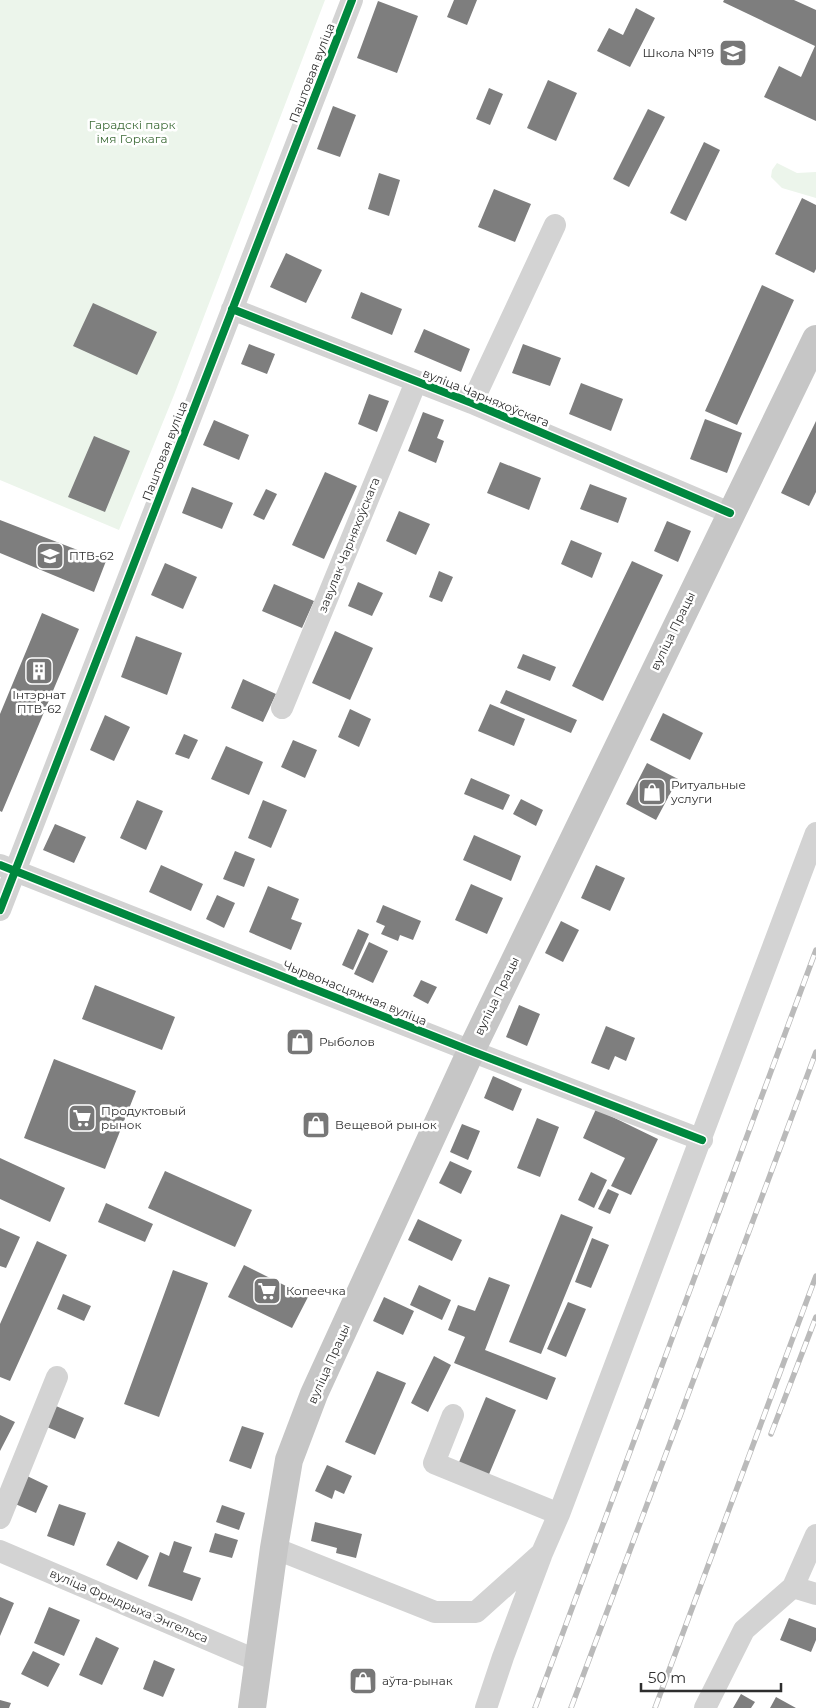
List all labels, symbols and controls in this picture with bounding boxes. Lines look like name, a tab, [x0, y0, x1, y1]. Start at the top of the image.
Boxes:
street label: Паштовая вуліца	[286, 21, 337, 125]
school or university icon: Школа №19	[718, 38, 748, 68]
place label: Школа №19	[642, 45, 714, 60]
park label: Гарадскі парк імя Горкага	[89, 117, 176, 146]
street label: вуліца Чарняхоўскага	[421, 365, 552, 430]
street label: Паштовая вуліца	[139, 399, 190, 503]
street label: завулак Чарняхоўскага	[315, 475, 383, 615]
school or university icon: ПТВ-62	[35, 541, 65, 571]
place label: ПТВ-62	[69, 548, 114, 563]
street label: вуліца Працы	[647, 589, 698, 673]
building icon: Інтэрнат ПТВ-62	[24, 656, 54, 686]
place label: Інтэрнат ПТВ-62	[12, 687, 66, 716]
shop icon: Ритуальные услуги	[637, 777, 667, 807]
place label: Ритуальные услуги	[670, 777, 746, 806]
street label: вуліца Працы	[471, 954, 522, 1038]
street label: Чырвонасцяжная вуліца	[281, 957, 429, 1028]
shop icon: Рыболов	[285, 1027, 315, 1057]
place label: Рыболов	[319, 1034, 375, 1049]
supermarket icon: Продуктовый рынок	[67, 1103, 97, 1133]
place label: Продуктовый рынок	[101, 1103, 186, 1132]
shop icon: Вещевой рынок	[301, 1110, 331, 1140]
place label: Вещевой рынок	[335, 1117, 437, 1132]
supermarket icon: Копеечка	[252, 1276, 282, 1306]
place label: Копеечка	[286, 1283, 346, 1298]
street label: вуліца Працы	[304, 1322, 353, 1406]
street label: вуліца Фрыдрыха Энгельса	[48, 1565, 211, 1646]
scale bar	[641, 1660, 781, 1692]
shop icon: аўта-рынак	[348, 1666, 378, 1696]
text: 50 m	[648, 1668, 686, 1687]
place label: аўта-рынак	[382, 1673, 453, 1688]

